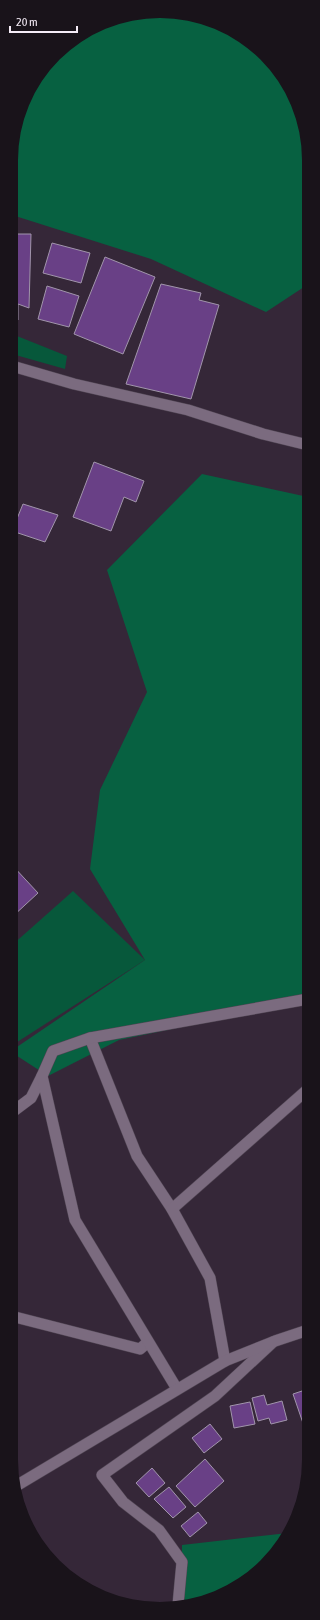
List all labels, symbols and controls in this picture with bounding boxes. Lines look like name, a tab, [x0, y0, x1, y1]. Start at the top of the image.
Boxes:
scale bar	[10, 8, 77, 34]
text: 20 m	[16, 15, 38, 29]

